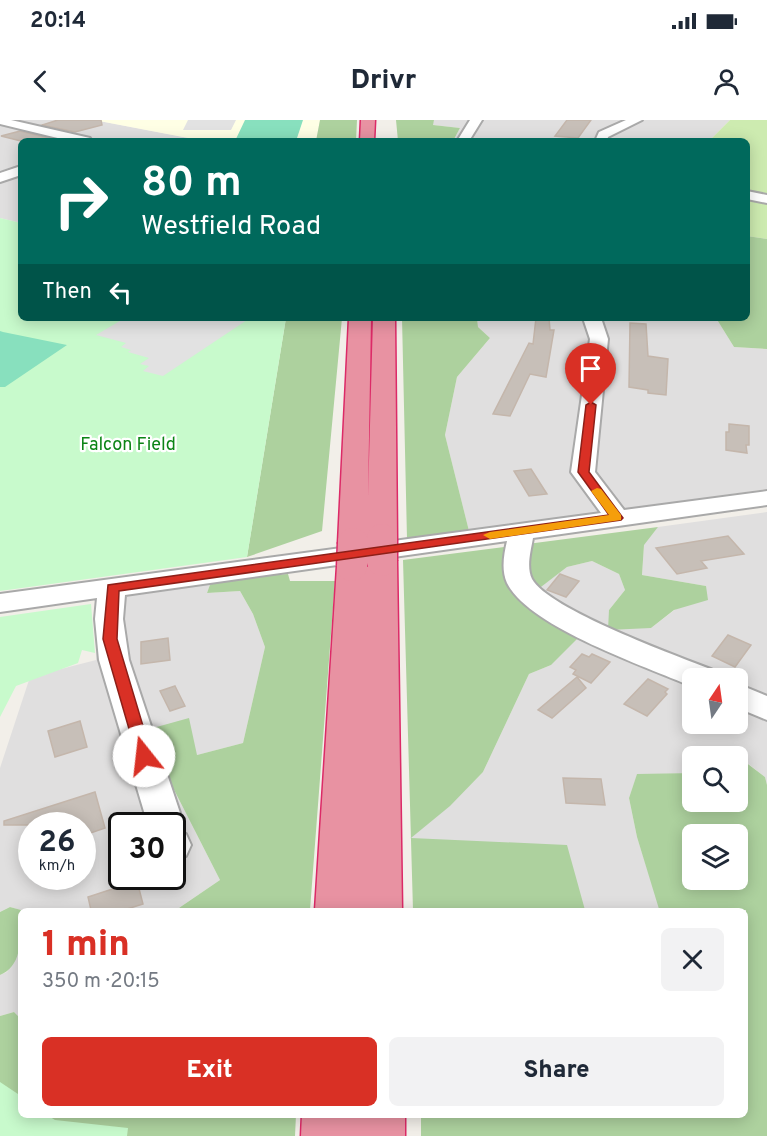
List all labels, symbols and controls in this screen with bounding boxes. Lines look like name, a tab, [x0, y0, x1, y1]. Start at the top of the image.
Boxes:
text: 20:14	[30, 8, 86, 35]
text: Drivr	[351, 64, 416, 98]
icon: back	[24, 65, 57, 98]
icon: person	[710, 65, 743, 98]
text: 80 m	[141, 158, 242, 211]
icon: right	[42, 162, 120, 240]
text: Westfield Road	[141, 210, 321, 244]
icon: left	[104, 276, 137, 309]
text: Then	[42, 279, 92, 306]
pin	[565, 343, 616, 405]
icon: arrive	[574, 352, 607, 385]
park label: Falcon Field	[80, 434, 176, 457]
north arrow	[682, 668, 748, 734]
map controls	[682, 668, 748, 890]
position arrow	[112, 724, 176, 788]
button: search	[682, 746, 748, 812]
speed limit sign: 30	[108, 812, 186, 890]
button: layers	[682, 824, 748, 890]
text: 26	[39, 825, 75, 862]
text: km/h	[39, 857, 75, 876]
text: 1 min	[42, 923, 130, 969]
button: close	[661, 928, 724, 991]
text: 350 m · 20:15	[42, 969, 160, 995]
button: Exit	[42, 1037, 377, 1106]
button: Share	[389, 1037, 724, 1106]

